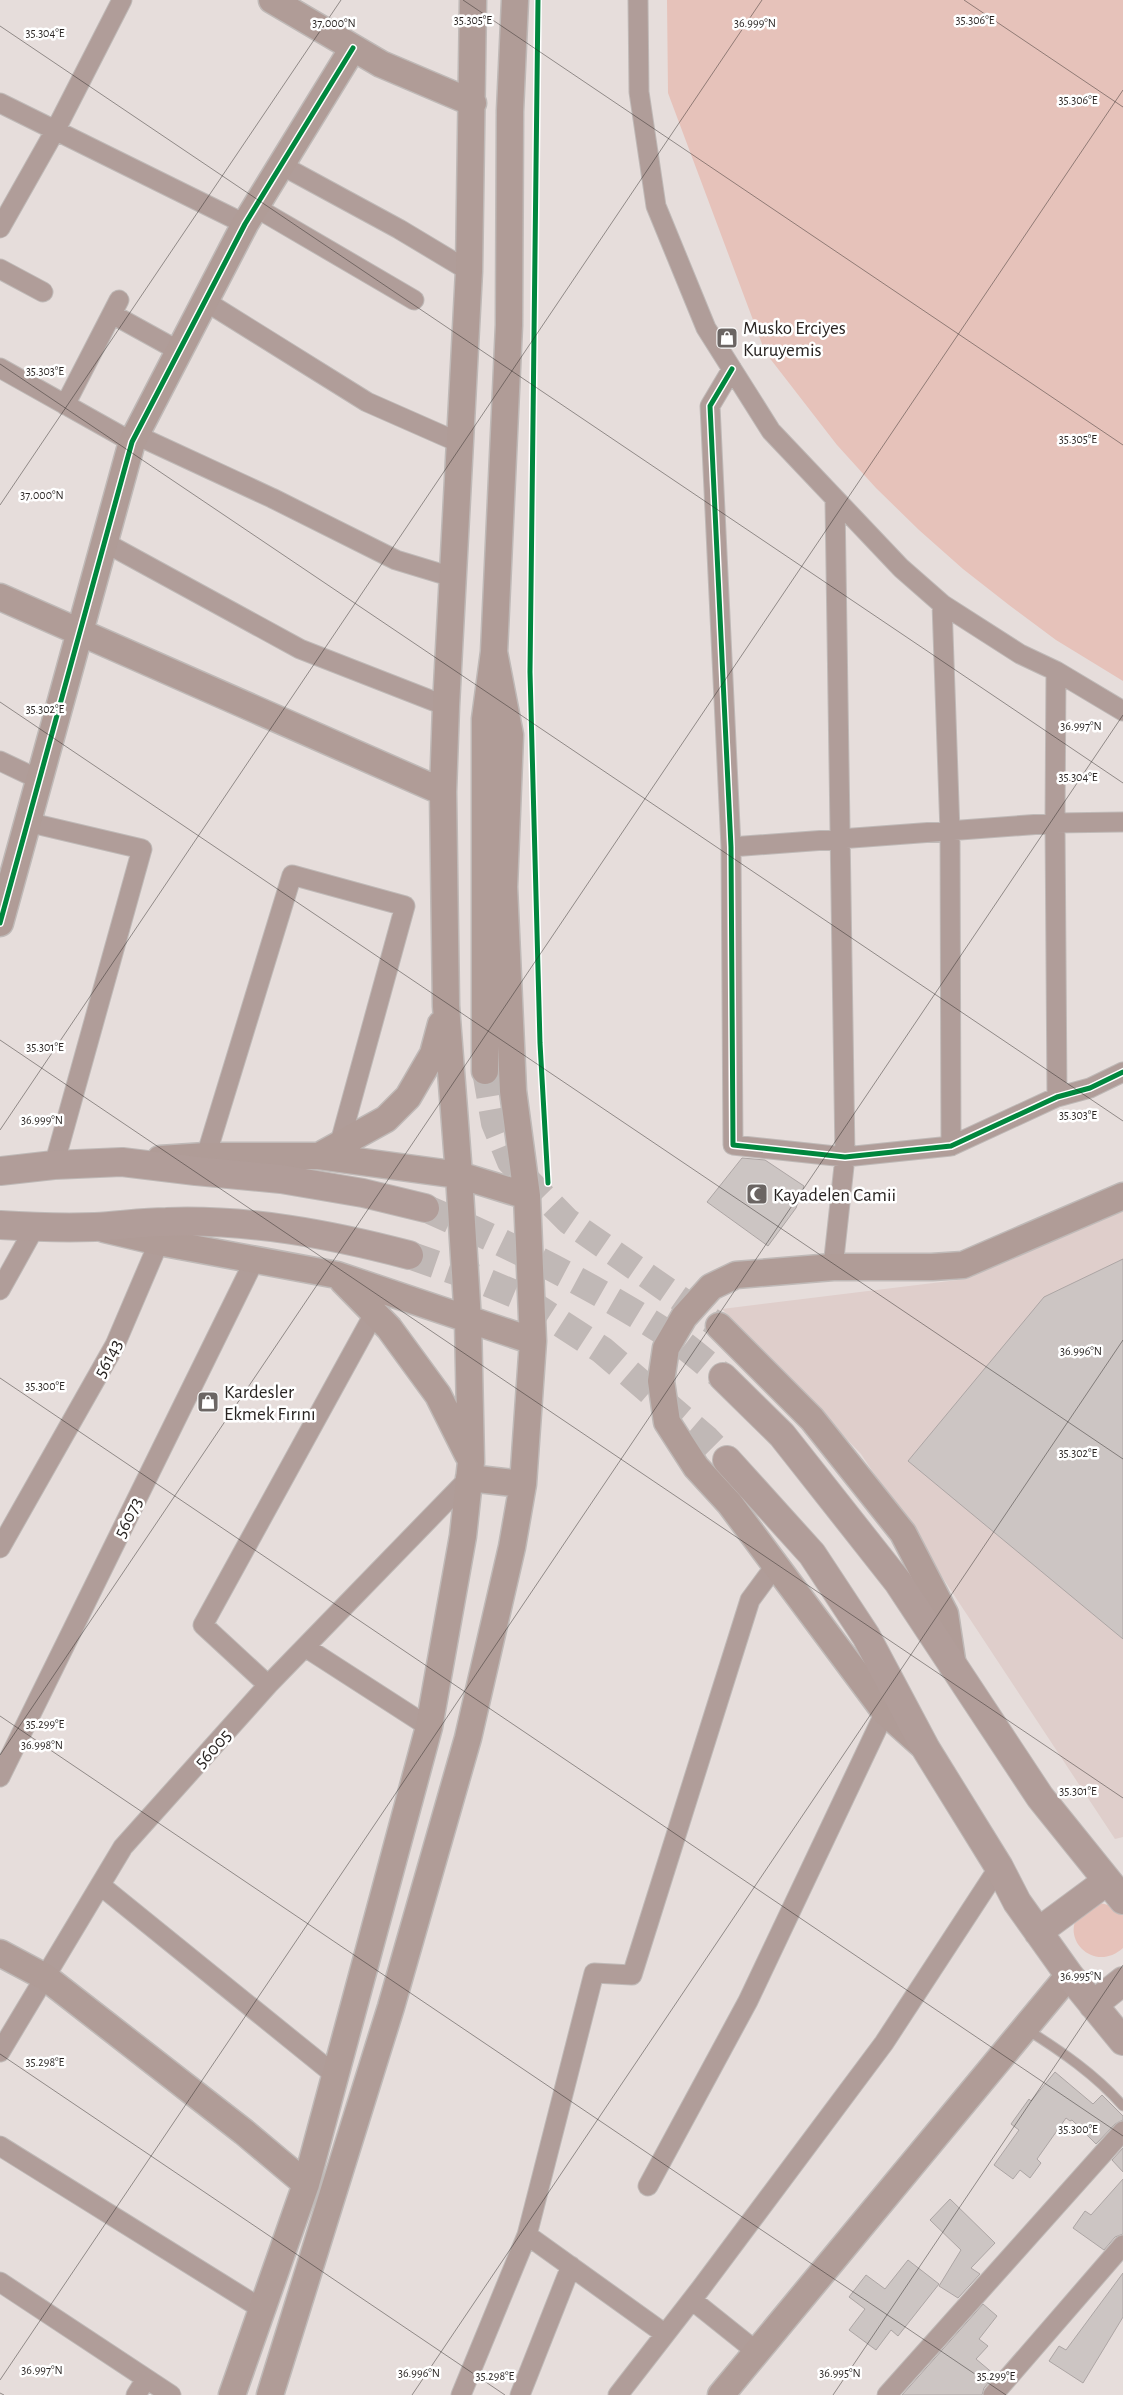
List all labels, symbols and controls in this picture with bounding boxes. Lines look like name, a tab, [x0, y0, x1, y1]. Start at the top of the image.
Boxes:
text: 35.305°E	[454, 14, 492, 26]
text: 35.306°E	[956, 14, 995, 26]
text: 37.000°N	[312, 17, 356, 29]
text: 36.999°N	[734, 17, 776, 29]
text: 35.304°E	[25, 27, 65, 39]
text: 35.306°E	[1059, 94, 1098, 106]
place label: Musko Erciyes Kuruyemis	[743, 319, 846, 360]
shop icon: Musko Erciyes Kuruyemis	[715, 326, 739, 350]
text: 35.303°E	[26, 365, 64, 377]
text: 35.305°E	[1059, 433, 1097, 445]
text: 37.000°N	[20, 489, 64, 501]
text: 35.302°E	[26, 703, 65, 715]
text: 36.997°N	[1060, 720, 1102, 732]
text: 35.304°E	[1058, 771, 1098, 783]
text: 35.301°E	[26, 1041, 64, 1053]
text: 35.303°E	[1059, 1109, 1097, 1121]
text: 36.999°N	[21, 1114, 63, 1126]
mosque icon: Kayadelen Camii	[745, 1182, 769, 1206]
place label: Kayadelen Camii	[773, 1186, 896, 1205]
street label: 56143	[90, 1336, 126, 1381]
text: 36.996°N	[1060, 1345, 1102, 1357]
text: 35.300°E	[25, 1380, 65, 1392]
place label: Kardesler Ekmek Fırını	[224, 1383, 316, 1424]
shop icon: Kardesler Ekmek Fırını	[196, 1390, 220, 1414]
text: 35.302°E	[1059, 1447, 1098, 1459]
street label: 56073	[110, 1494, 146, 1541]
text: 35.299°E	[26, 1718, 65, 1730]
street label: 56005	[191, 1726, 235, 1772]
text: 36.998°N	[21, 1739, 63, 1751]
text: 35.301°E	[1059, 1785, 1097, 1797]
text: 36.995°N	[1060, 1970, 1102, 1982]
text: 35.298°E	[26, 2056, 65, 2068]
text: 35.300°E	[1058, 2123, 1098, 2135]
text: 36.997°N	[21, 2364, 63, 2376]
text: 36.996°N	[398, 2367, 440, 2379]
text: 36.995°N	[819, 2367, 861, 2379]
text: 35.298°E	[476, 2370, 515, 2382]
text: 35.299°E	[977, 2370, 1016, 2382]

